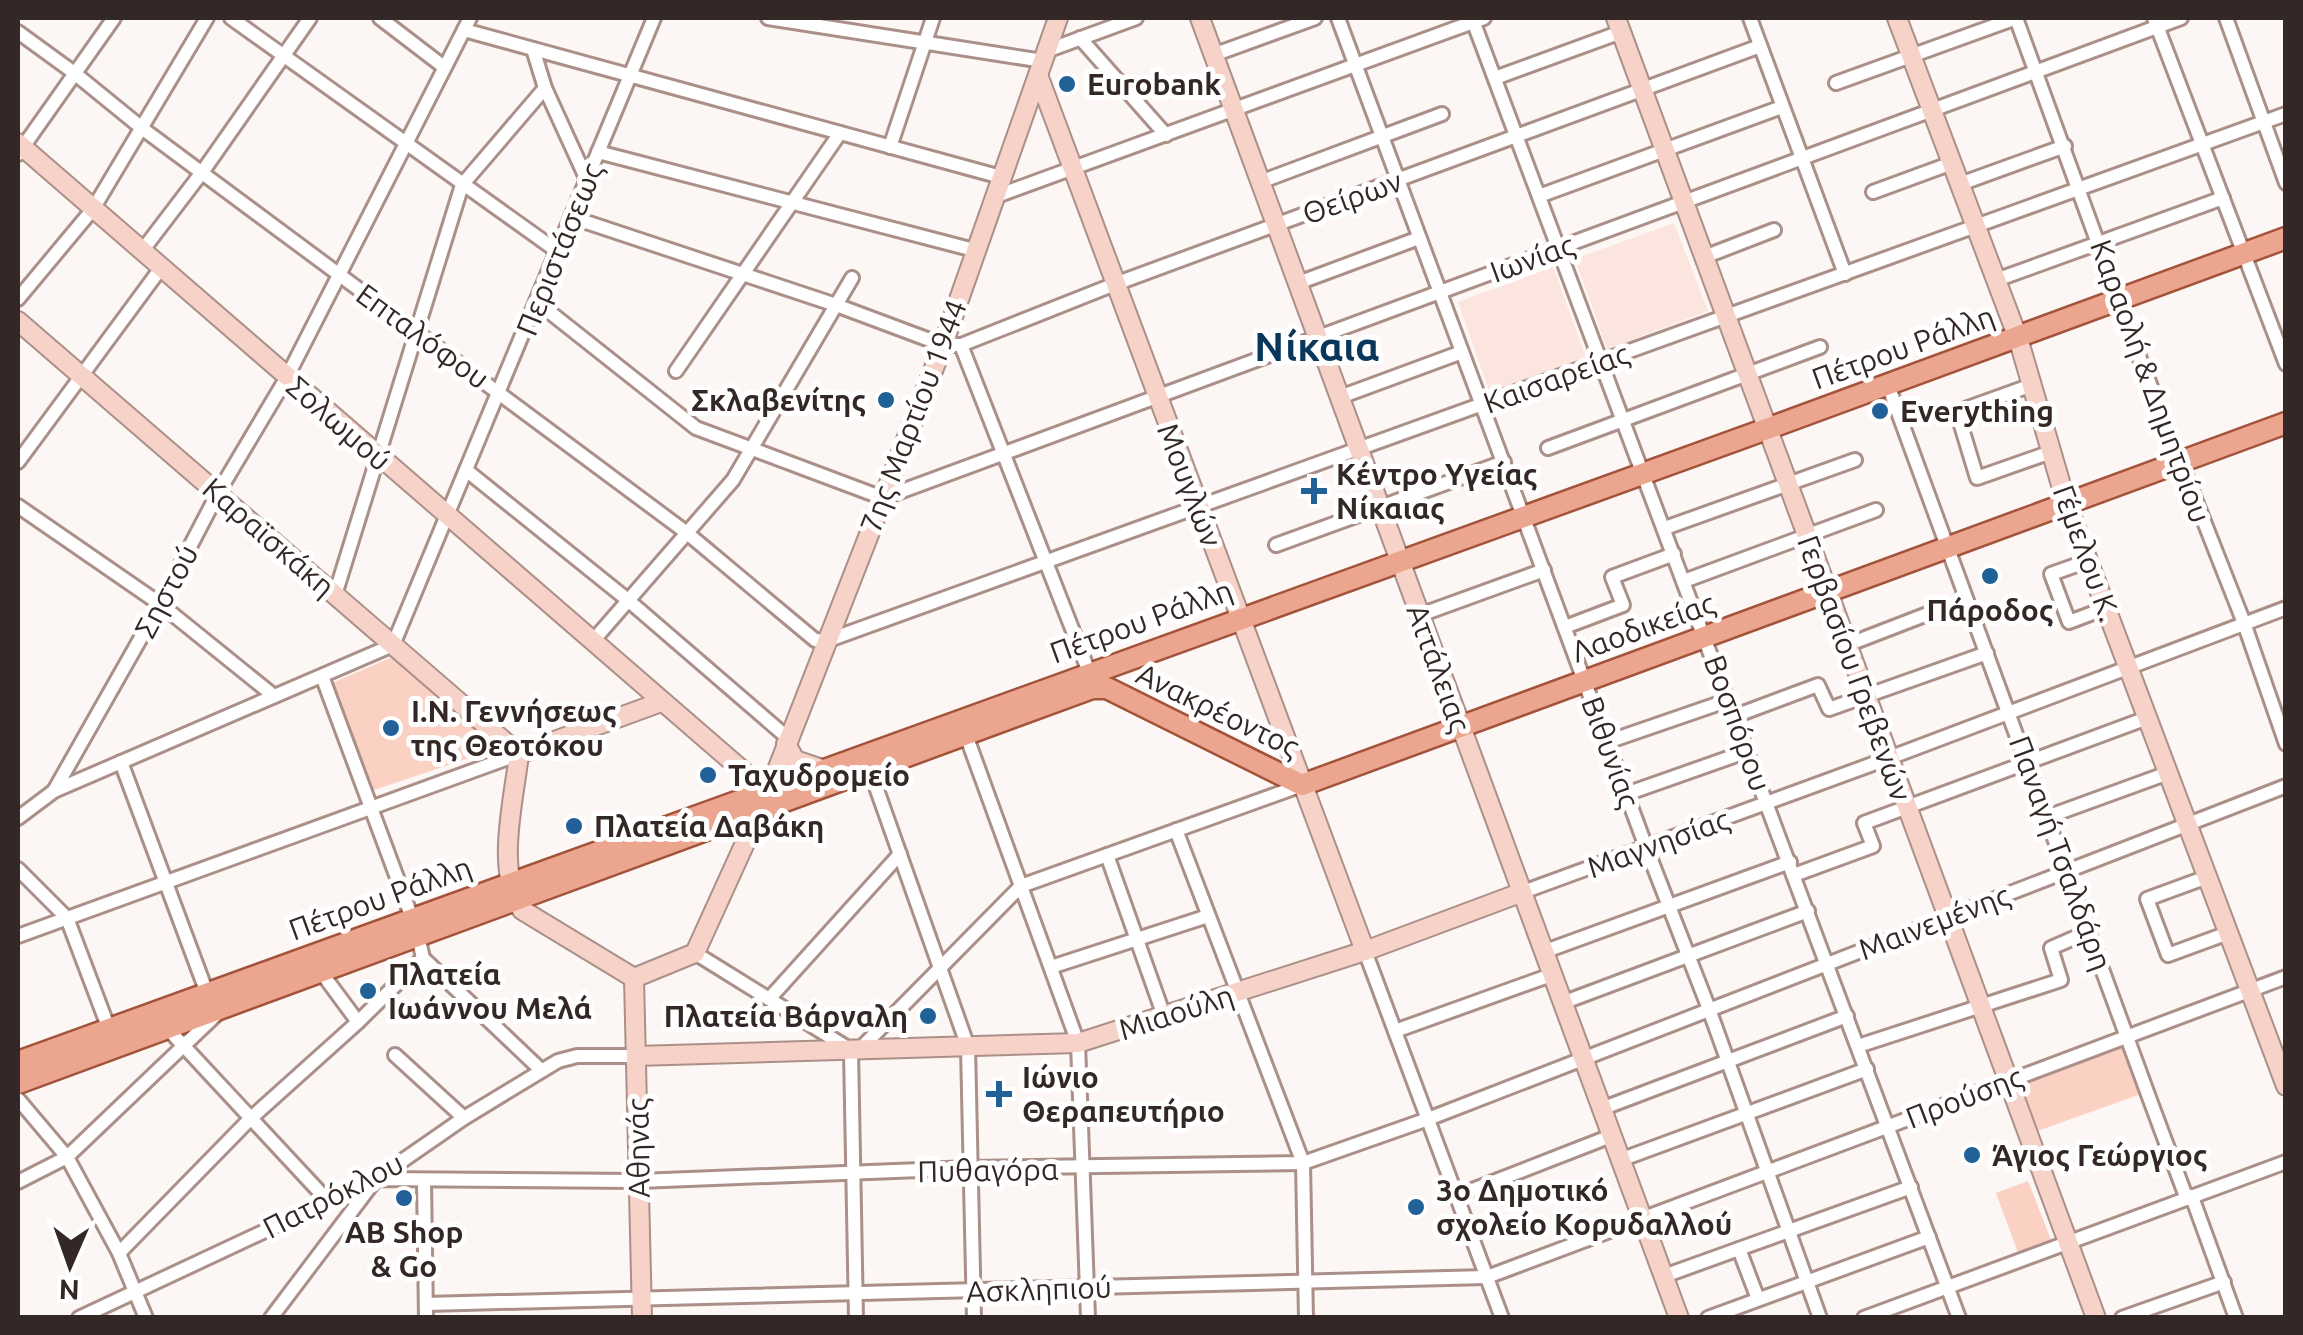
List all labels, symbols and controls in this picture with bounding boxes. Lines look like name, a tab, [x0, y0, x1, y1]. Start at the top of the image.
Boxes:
place label: Eurobank	[1087, 67, 1221, 101]
marker: Eurobank	[1056, 73, 1078, 95]
street label: Περιστάσεως	[509, 157, 609, 340]
street label: Θείρων	[1298, 163, 1406, 231]
street label: Ιωνίας	[1485, 227, 1579, 289]
street label: Καραολή & Δημητρίου	[2084, 235, 2218, 527]
street label: Επταλόφου	[350, 277, 496, 395]
street label: 7ης Μαρτίου 1944	[853, 295, 973, 537]
street label: Πέτρου Ράλλη	[1807, 298, 1999, 396]
district label: Νίκαια	[1254, 324, 1380, 369]
street label: Καισαρείας	[1479, 336, 1634, 420]
street label: Σολωμού	[280, 369, 398, 477]
place label: Σκλαβενίτης	[691, 383, 866, 417]
marker: Σκλαβενίτης	[875, 389, 897, 411]
place label: Everything	[1900, 394, 2054, 428]
marker: Everything	[1869, 400, 1891, 422]
street label: Μουγλών	[1151, 419, 1229, 551]
place label: Κέντρο Υγείας Νίκαιας	[1336, 457, 1537, 525]
street label: Καραϊσκάκη	[196, 471, 342, 603]
marker: Κέντρο Υγείας Νίκαιας	[1301, 478, 1327, 504]
street label: Γέμελου Κ.	[2047, 480, 2127, 626]
street label: Γερβασίου Γρεβενών	[1791, 531, 1919, 805]
street label: Σηστού	[127, 539, 205, 643]
marker: Πάροδος	[1979, 565, 2001, 587]
street label: Πέτρου Ράλλη	[1045, 572, 1237, 670]
street label: Λαοδικείας	[1567, 585, 1720, 669]
place label: Πάροδος	[1926, 593, 2054, 627]
street label: Αττάλειας	[1400, 600, 1478, 737]
street label: Βοσπόρου	[1698, 650, 1778, 796]
street label: Ανακρέοντος	[1131, 656, 1305, 764]
street label: Βιθυνίας	[1575, 692, 1647, 813]
place label: Ι.Ν. Γεννήσεως της Θεοτόκου	[411, 694, 617, 762]
marker: Ι.Ν. Γεννήσεως της Θεοτόκου	[380, 717, 402, 739]
street label: Παναγή Τσαλδάρη	[2003, 731, 2119, 975]
place label: Ταχυδρομείο	[728, 758, 910, 792]
marker: Ταχυδρομείο	[697, 764, 719, 786]
street label: Μαγνησίας	[1582, 802, 1734, 884]
place label: Πλατεία Δαβάκη	[594, 809, 824, 843]
marker: Πλατεία Δαβάκη	[563, 815, 585, 837]
street label: Πέτρου Ράλλη	[284, 849, 476, 947]
street label: Μαινεμένης	[1854, 878, 2015, 966]
place label: Πλατεία Ιωάννου Μελά	[388, 957, 592, 1025]
street label: Μιαούλη	[1114, 978, 1238, 1046]
marker: Πλατεία Ιωάννου Μελά	[357, 980, 379, 1002]
place label: Πλατεία Βάρναλη	[664, 999, 908, 1033]
marker: Πλατεία Βάρναλη	[917, 1005, 939, 1027]
street label: Προύσης	[1901, 1059, 2027, 1135]
place label: Ιώνιο Θεραπευτήριο	[1022, 1060, 1225, 1128]
marker: Ιώνιο Θεραπευτήριο	[986, 1081, 1012, 1107]
street label: Αθηνάς	[620, 1097, 656, 1198]
place label: Άγιος Γεώργιος	[1992, 1138, 2207, 1172]
marker: Άγιος Γεώργιος	[1961, 1144, 1983, 1166]
street label: Πατρόκλου	[257, 1145, 409, 1245]
street label: Πυθαγόρα	[917, 1152, 1059, 1188]
place label: 3ο Δημοτικό σχολείο Κορυδαλλού	[1436, 1173, 1732, 1241]
marker: ΑΒ Shop & Go	[393, 1187, 415, 1209]
marker: 3ο Δημοτικό σχολείο Κορυδαλλού	[1405, 1196, 1427, 1218]
north arrow	[20, 1215, 120, 1315]
place label: ΑΒ Shop & Go	[345, 1215, 463, 1283]
street label: Ασκληπιού	[966, 1269, 1112, 1309]
text: N	[58, 1275, 80, 1306]

